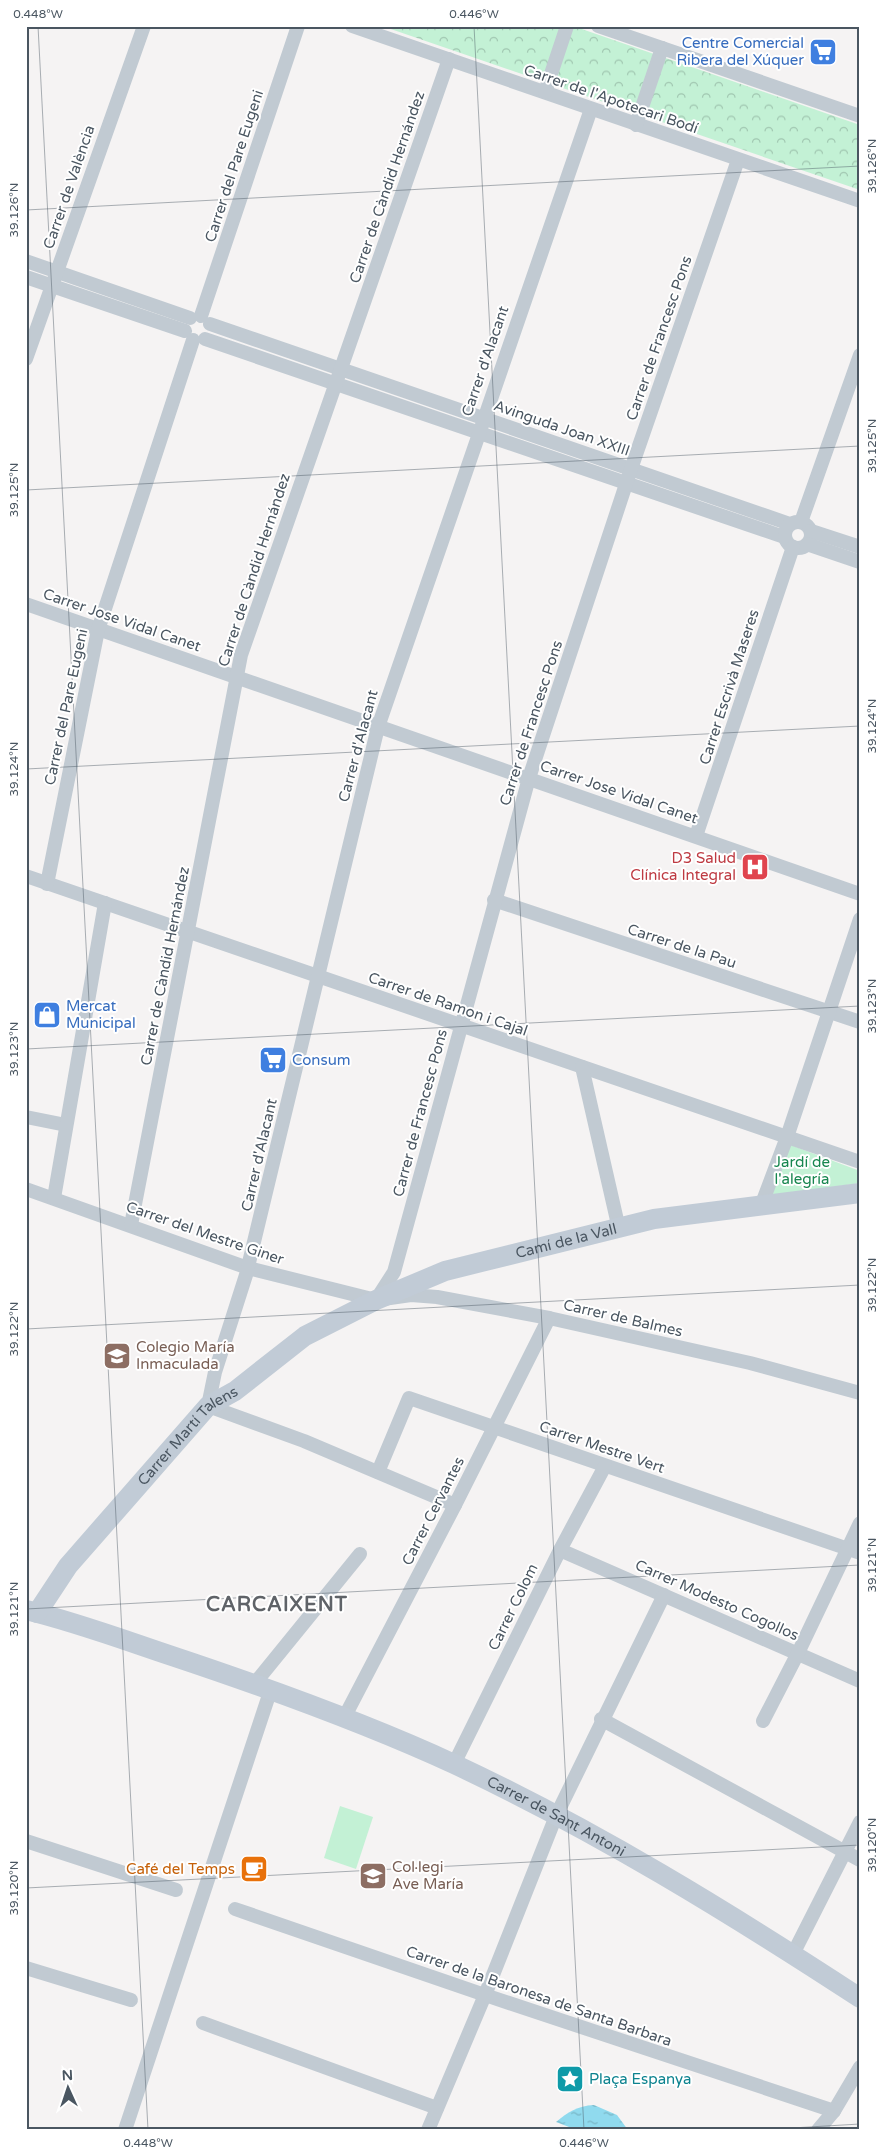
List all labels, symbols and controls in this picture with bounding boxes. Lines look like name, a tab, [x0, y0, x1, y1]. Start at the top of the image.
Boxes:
text: 0.448°W	[13, 7, 63, 21]
text: 0.446°W	[449, 7, 499, 21]
place label: Centre Comercial Ribera del Xúquer	[676, 34, 804, 69]
supermarket icon: Centre Comercial Ribera del Xúquer	[808, 37, 838, 67]
street label: Carrer de l'Apotecari Bodí	[521, 61, 701, 137]
street label: Carrer del Pare Eugeni	[201, 88, 267, 244]
street label: Carrer de Càndid Hernández	[346, 88, 428, 286]
street label: Carrer de València	[39, 123, 99, 251]
text: 39.126°N	[865, 139, 879, 193]
text: 39.126°N	[7, 183, 21, 237]
street label: Carrer de Francesc Pons	[622, 253, 696, 423]
street label: Carrer d'Alacant	[458, 303, 512, 419]
street label: Avinguda Joan XXIII	[492, 396, 632, 460]
text: 39.125°N	[865, 419, 879, 473]
text: 39.125°N	[7, 463, 21, 517]
street label: Carrer de Càndid Hernández	[214, 471, 294, 669]
street label: Carrer Jose Vidal Canet	[41, 585, 204, 656]
street label: Carrer Escrivà Maseres	[695, 607, 763, 767]
street label: Carrer del Pare Eugeni	[41, 627, 91, 787]
street label: Carrer de Francesc Pons	[496, 638, 566, 808]
street label: Carrer d'Alacant	[334, 688, 382, 804]
text: 39.124°N	[865, 699, 879, 753]
text: 39.124°N	[7, 742, 21, 796]
street label: Carrer Jose Vidal Canet	[538, 757, 701, 828]
place label: D3 Salud Clínica Integral	[630, 849, 736, 884]
hospital icon: D3 Salud Clínica Integral	[740, 852, 770, 882]
street label: Carrer de Càndid Hernández	[137, 865, 193, 1067]
street label: Carrer de la Pau	[625, 920, 739, 972]
street label: Carrer de Ramon i Cajal	[366, 968, 530, 1040]
text: 39.123°N	[865, 979, 879, 1033]
place label: Mercat Municipal	[66, 997, 136, 1032]
shop icon: Mercat Municipal	[32, 1000, 62, 1030]
text: 39.123°N	[7, 1022, 21, 1076]
street label: Carrer de Francesc Pons	[389, 1027, 451, 1199]
supermarket icon: Consum	[258, 1045, 288, 1075]
place label: Consum	[292, 1051, 351, 1069]
street label: Carrer d'Alacant	[237, 1096, 281, 1213]
park label: Jardí de l'alegría	[774, 1153, 830, 1188]
street label: Carrer del Mestre Giner	[124, 1197, 287, 1269]
street label: Camí de la Vall	[513, 1220, 619, 1262]
text: 39.122°N	[865, 1258, 879, 1312]
street label: Carrer de Balmes	[561, 1295, 685, 1341]
text: 39.122°N	[7, 1302, 21, 1356]
place label: Colegio María Inmaculada	[136, 1338, 235, 1373]
school or university icon: Colegio María Inmaculada	[102, 1341, 132, 1371]
street label: Carrer Martí Talens	[134, 1382, 241, 1489]
street label: Carrer Mestre Vert	[537, 1417, 667, 1477]
street label: Carrer Cervantes	[398, 1454, 468, 1568]
text: 39.121°N	[865, 1538, 879, 1592]
street label: Carrer Modesto Cogollos	[632, 1556, 802, 1644]
street label: Carrer Colom	[484, 1561, 542, 1653]
text: 39.121°N	[7, 1582, 21, 1636]
district label: CARCAIXENT	[206, 1593, 348, 1617]
street label: Carrer de Sant Antoni	[484, 1772, 629, 1860]
text: 39.120°N	[865, 1818, 879, 1872]
cafe icon: Café del Temps	[239, 1854, 269, 1884]
place label: Col·legi Ave María	[392, 1858, 464, 1893]
place label: Café del Temps	[126, 1860, 235, 1878]
text: 39.120°N	[7, 1861, 21, 1915]
school or university icon: Col·legi Ave María	[358, 1861, 388, 1891]
street label: Carrer de la Baronesa de Santa Barbara	[404, 1942, 674, 2050]
north arrow	[42, 2064, 92, 2114]
place icon: Plaça Espanya	[555, 2064, 585, 2094]
text: N	[61, 2067, 73, 2084]
place label: Plaça Espanya	[589, 2070, 691, 2088]
text: 0.448°W	[123, 2136, 173, 2150]
text: 0.446°W	[559, 2136, 609, 2150]

